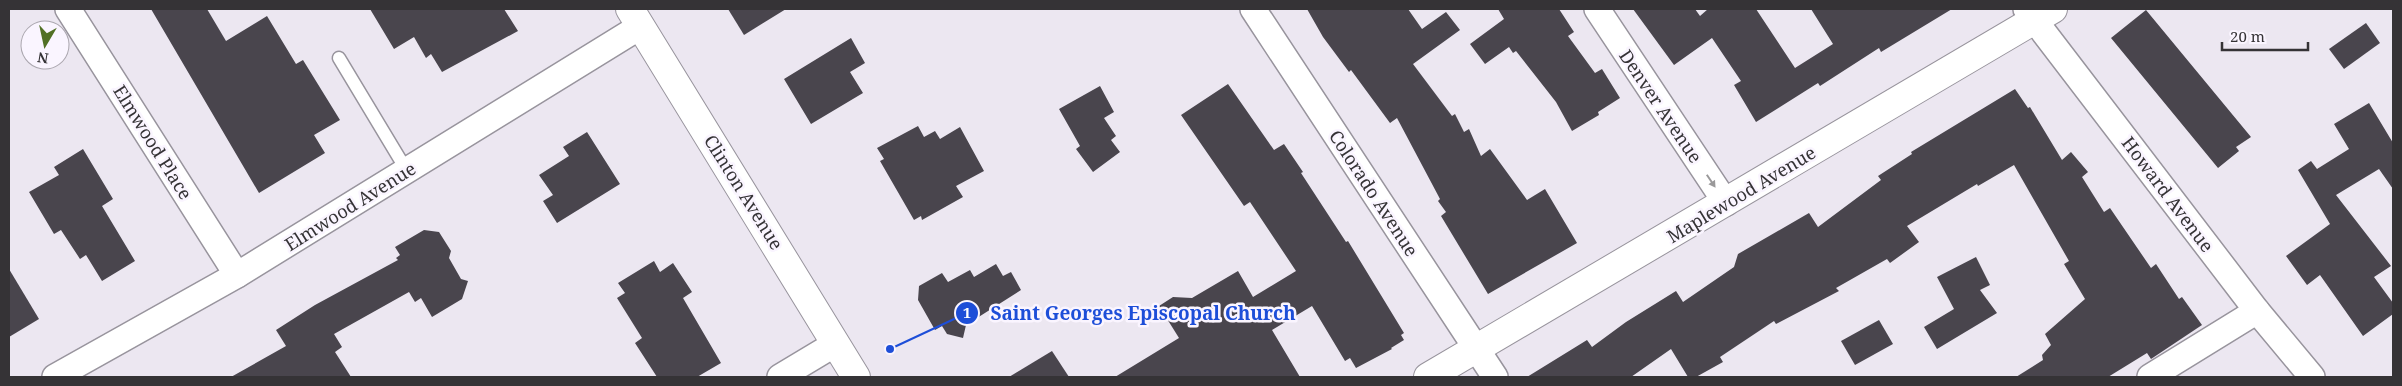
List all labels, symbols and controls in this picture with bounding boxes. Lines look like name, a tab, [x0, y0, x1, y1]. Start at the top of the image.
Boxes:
north arrow	[20, 20, 70, 70]
scale bar	[2222, 20, 2308, 52]
text: 20 m	[2230, 26, 2265, 46]
street label: Denver Avenue	[1614, 45, 1708, 167]
text: N	[36, 48, 50, 69]
street label: Elmwood Place	[108, 80, 198, 204]
street label: Colorado Avenue	[1324, 125, 1424, 261]
street label: Clinton Avenue	[699, 130, 789, 254]
street label: Howard Avenue	[2117, 131, 2219, 257]
street label: Maplewood Avenue	[1662, 140, 1820, 248]
street label: Elmwood Avenue	[280, 156, 420, 256]
one-way arrow	[1706, 174, 1716, 187]
callout: Saint Georges Episcopal Church	[955, 296, 1305, 330]
text: Saint Georges Episcopal Church	[990, 300, 1296, 326]
text: 1	[963, 302, 971, 322]

